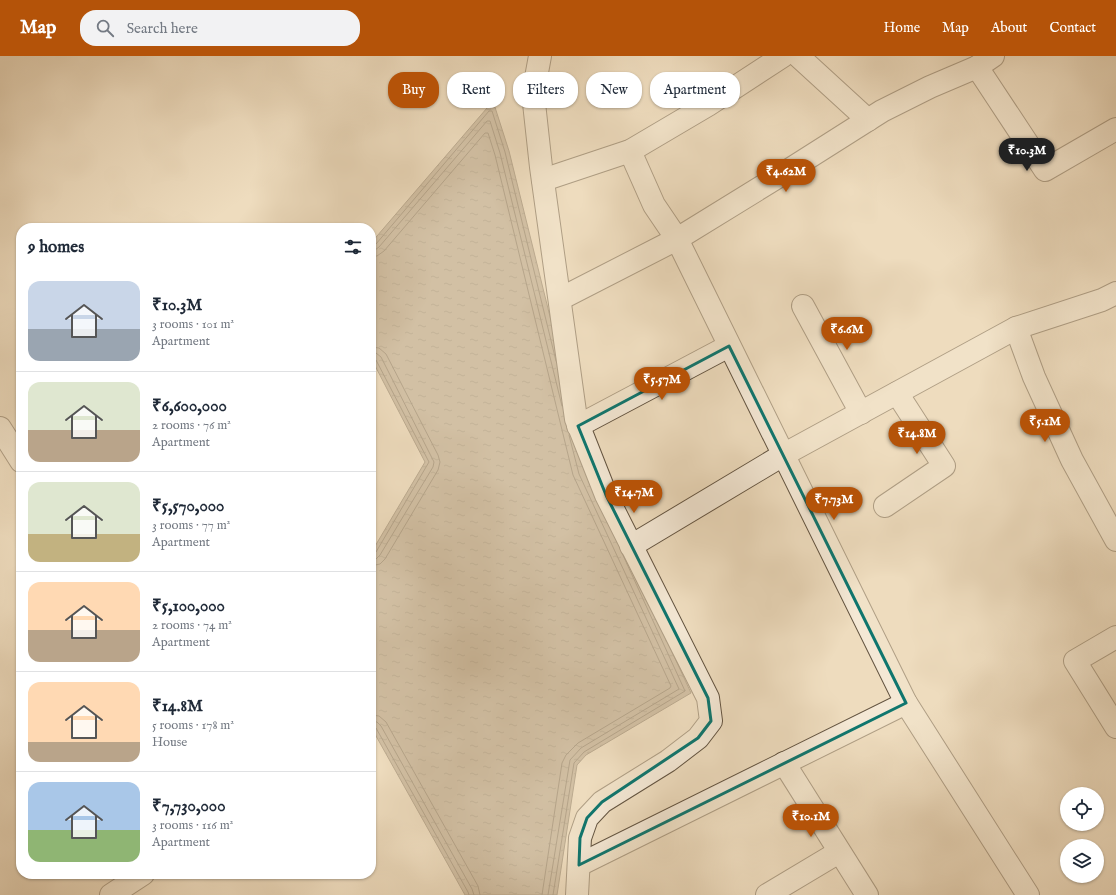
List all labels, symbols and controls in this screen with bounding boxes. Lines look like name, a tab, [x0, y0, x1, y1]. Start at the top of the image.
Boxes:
search box	[80, 10, 360, 46]
text: Map	[20, 16, 56, 40]
icon: search	[94, 17, 116, 39]
text: Search here	[126, 19, 198, 38]
text: Home	[884, 19, 920, 37]
text: Map	[942, 19, 969, 37]
text: About	[991, 19, 1027, 37]
text: Contact	[1049, 19, 1096, 37]
chip: Buy	[388, 72, 439, 108]
chip: Rent	[447, 72, 505, 108]
chip: Filters	[513, 72, 578, 108]
chip: New	[586, 72, 642, 108]
chip: Apartment	[650, 72, 740, 108]
pin: ₹10.3M	[994, 138, 1060, 172]
text: ₹10.3M	[1008, 142, 1046, 159]
pin: ₹4.62M	[753, 159, 819, 193]
text: ₹4.62M	[766, 163, 806, 180]
icon: filters	[342, 236, 364, 258]
text: 9 homes	[28, 237, 84, 258]
text: ₹10.3M	[152, 295, 202, 316]
icon: home	[60, 297, 108, 345]
text: 3 rooms · 101 m²	[152, 316, 234, 333]
pin: ₹6.6M	[819, 317, 875, 351]
text: ₹6.6M	[830, 321, 864, 338]
text: Apartment	[152, 333, 210, 350]
pin: ₹5.57M	[629, 367, 695, 401]
text: ₹5.57M	[643, 371, 681, 388]
text: ₹6,600,000	[152, 396, 227, 417]
icon: home	[60, 398, 108, 446]
pin: ₹5.1M	[1017, 409, 1073, 443]
text: ₹5.1M	[1029, 413, 1061, 430]
text: 2 rooms · 76 m²	[152, 417, 231, 434]
pin: ₹14.8M	[884, 421, 950, 455]
text: ₹14.8M	[897, 425, 937, 442]
text: Apartment	[152, 434, 210, 451]
pin: ₹14.7M	[601, 480, 667, 514]
text: ₹14.7M	[614, 484, 654, 501]
pin: ₹7.73M	[801, 487, 867, 521]
text: ₹7.73M	[815, 491, 853, 508]
text: ₹5,570,000	[152, 496, 224, 517]
icon: home	[60, 498, 108, 546]
text: 3 rooms · 77 m²	[152, 517, 230, 534]
text: Apartment	[152, 534, 210, 551]
text: ₹5,100,000	[152, 596, 225, 617]
icon: home	[60, 598, 108, 646]
text: 2 rooms · 74 m²	[152, 617, 232, 634]
text: Apartment	[152, 634, 210, 651]
text: ₹14.8M	[152, 696, 203, 717]
icon: home	[60, 698, 108, 746]
text: 5 rooms · 178 m²	[152, 717, 234, 734]
text: House	[152, 734, 187, 751]
map controls	[1060, 787, 1104, 883]
button: locate	[1060, 787, 1104, 831]
text: ₹7,730,000	[152, 796, 226, 817]
icon: home	[60, 798, 108, 846]
pin: ₹10.1M	[778, 804, 844, 838]
text: ₹10.1M	[792, 808, 830, 825]
text: 3 rooms · 116 m²	[152, 817, 233, 834]
text: Apartment	[152, 834, 210, 851]
button: layers	[1060, 839, 1104, 883]

